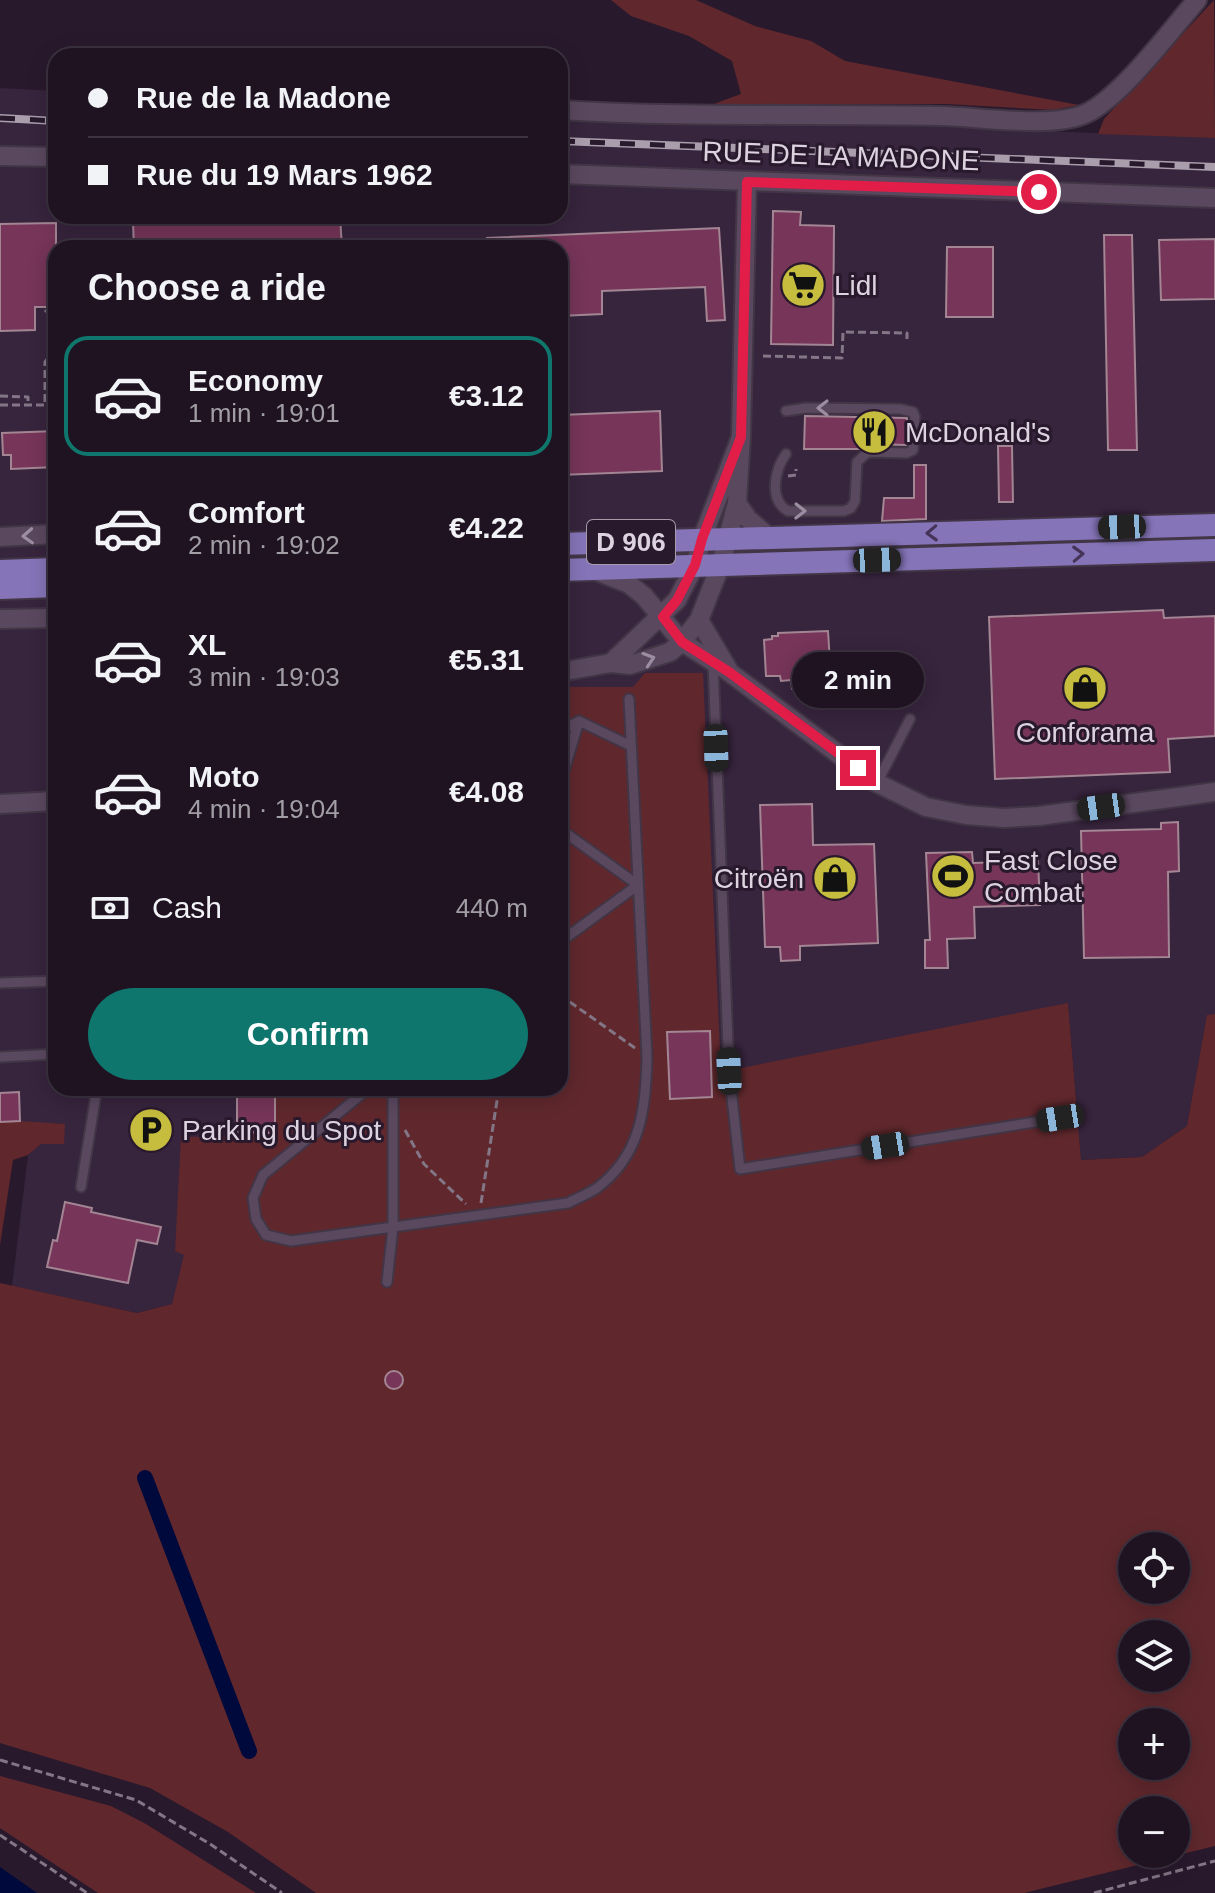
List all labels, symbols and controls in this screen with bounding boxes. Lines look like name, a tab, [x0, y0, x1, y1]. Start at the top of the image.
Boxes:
text: Rue de la Madone	[136, 81, 391, 114]
street label: RUE DE LA MADONE	[702, 136, 980, 176]
text: Rue du 19 Mars 1962	[136, 158, 433, 191]
route start	[1021, 174, 1057, 210]
supermarket icon: Lidl	[779, 261, 827, 309]
text: Choose a ride	[88, 267, 326, 308]
place label: Lidl	[834, 270, 878, 301]
icon: car	[92, 360, 164, 432]
text: Economy	[188, 364, 323, 397]
text: €3.12	[449, 379, 524, 412]
text: 1 min · 19:01	[188, 398, 340, 428]
one-way arrow	[816, 399, 829, 417]
restaurant icon: McDonald's	[850, 408, 898, 456]
place label: McDonald's	[905, 417, 1050, 448]
icon: car	[92, 492, 164, 564]
text: Comfort	[188, 496, 305, 529]
one-way arrow	[794, 502, 807, 520]
text: €4.22	[449, 511, 524, 544]
car	[1098, 514, 1146, 540]
road number: D 906	[587, 520, 675, 564]
one-way arrow	[925, 524, 938, 541]
one-way arrow	[21, 527, 34, 544]
text: 2 min · 19:02	[188, 530, 340, 560]
one-way arrow	[1072, 545, 1085, 562]
car	[853, 547, 901, 573]
icon: car	[92, 624, 164, 696]
text: XL	[188, 628, 226, 661]
text: €5.31	[449, 643, 524, 676]
callout: 2 min	[792, 652, 924, 708]
one-way arrow	[641, 653, 655, 669]
text: 3 min · 19:03	[188, 662, 340, 692]
shop icon: Conforama	[1061, 664, 1109, 712]
text: 2 min	[824, 665, 892, 695]
place label: Conforama	[1016, 717, 1155, 748]
car	[703, 724, 729, 772]
route end	[840, 750, 876, 786]
icon: car	[92, 756, 164, 828]
text: Moto	[188, 760, 260, 793]
text: €4.08	[449, 775, 524, 808]
car	[1076, 792, 1126, 822]
text: 4 min · 19:04	[188, 794, 340, 824]
place label: Fast Close Combat	[984, 845, 1118, 908]
sports icon: Fast Close Combat	[929, 852, 977, 900]
shop icon: Citroën	[811, 854, 859, 902]
place label: Citroën	[714, 863, 804, 894]
icon: cash	[88, 886, 132, 930]
text: Cash	[152, 891, 222, 924]
text: 440 m	[456, 893, 528, 923]
button: Confirm	[88, 988, 528, 1080]
car	[716, 1046, 742, 1096]
car	[1034, 1102, 1086, 1134]
parking icon: Parking du Spot	[127, 1106, 175, 1154]
place label: Parking du Spot	[182, 1115, 381, 1146]
car	[859, 1130, 911, 1162]
map controls	[1118, 1532, 1190, 1868]
button: locate	[1118, 1532, 1190, 1604]
button: layers	[1118, 1620, 1190, 1692]
button: +	[1118, 1708, 1190, 1780]
button: −	[1118, 1796, 1190, 1868]

